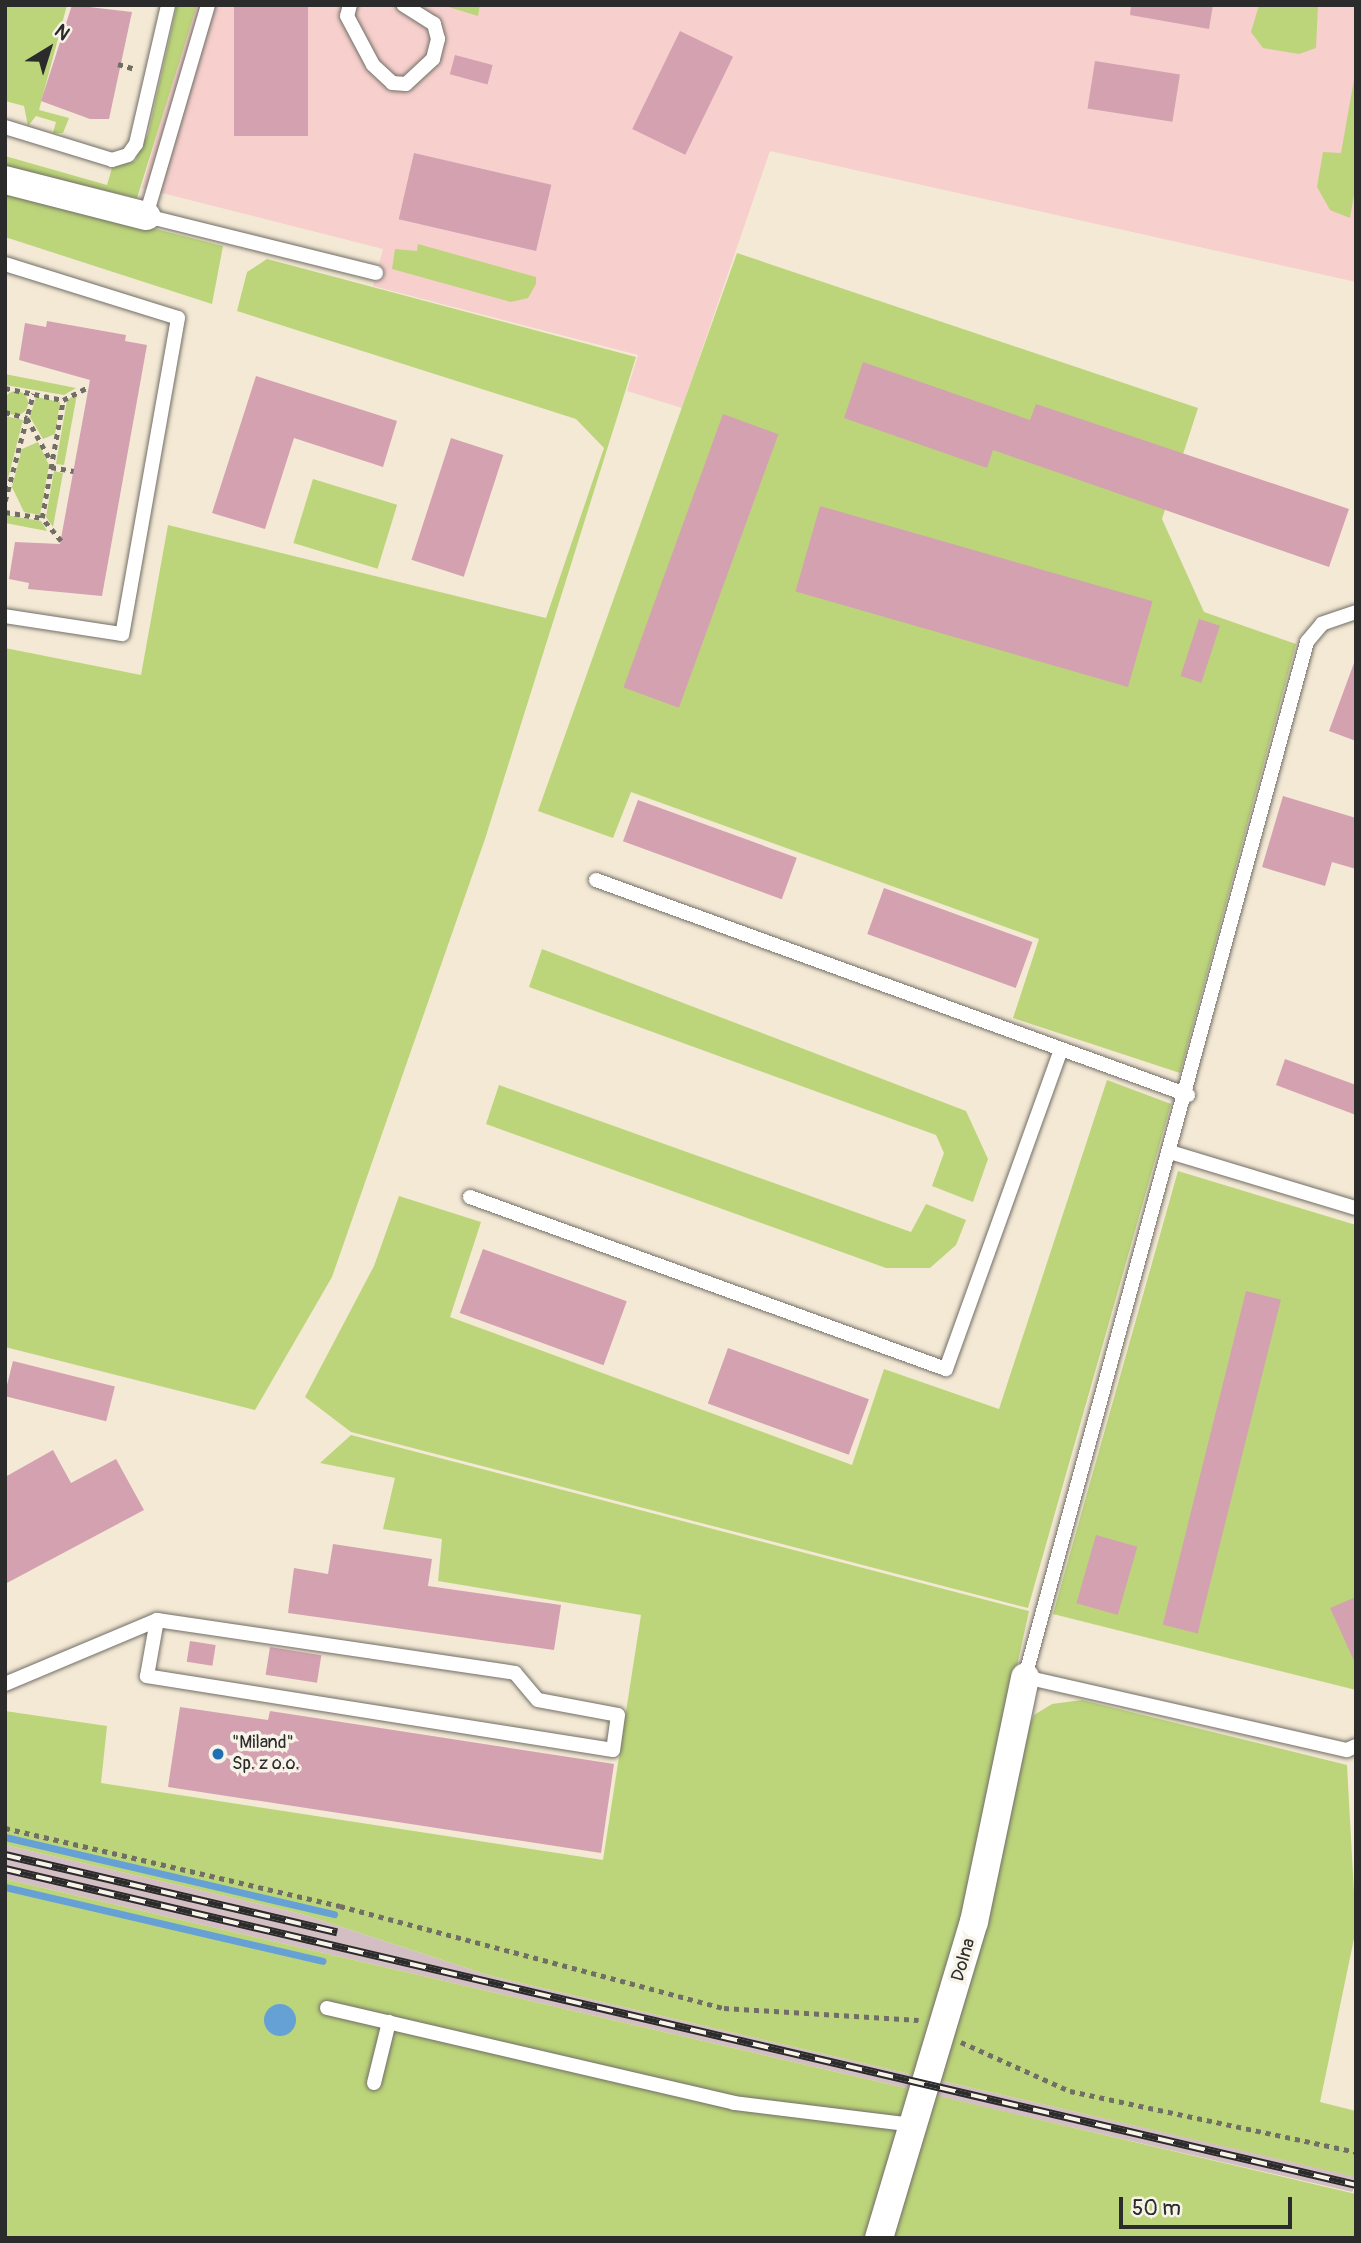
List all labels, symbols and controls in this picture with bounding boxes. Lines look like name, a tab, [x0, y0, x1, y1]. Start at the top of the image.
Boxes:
north arrow	[14, 14, 84, 84]
text: N	[49, 19, 74, 46]
place label: "Miland" Sp. z o.o.	[232, 1733, 299, 1776]
marker: "Miland" Sp. z o.o.	[210, 1746, 226, 1762]
street label: Dolna	[948, 1936, 980, 1984]
scale bar	[1123, 2184, 1296, 2228]
text: 50 m	[1132, 2195, 1181, 2222]

